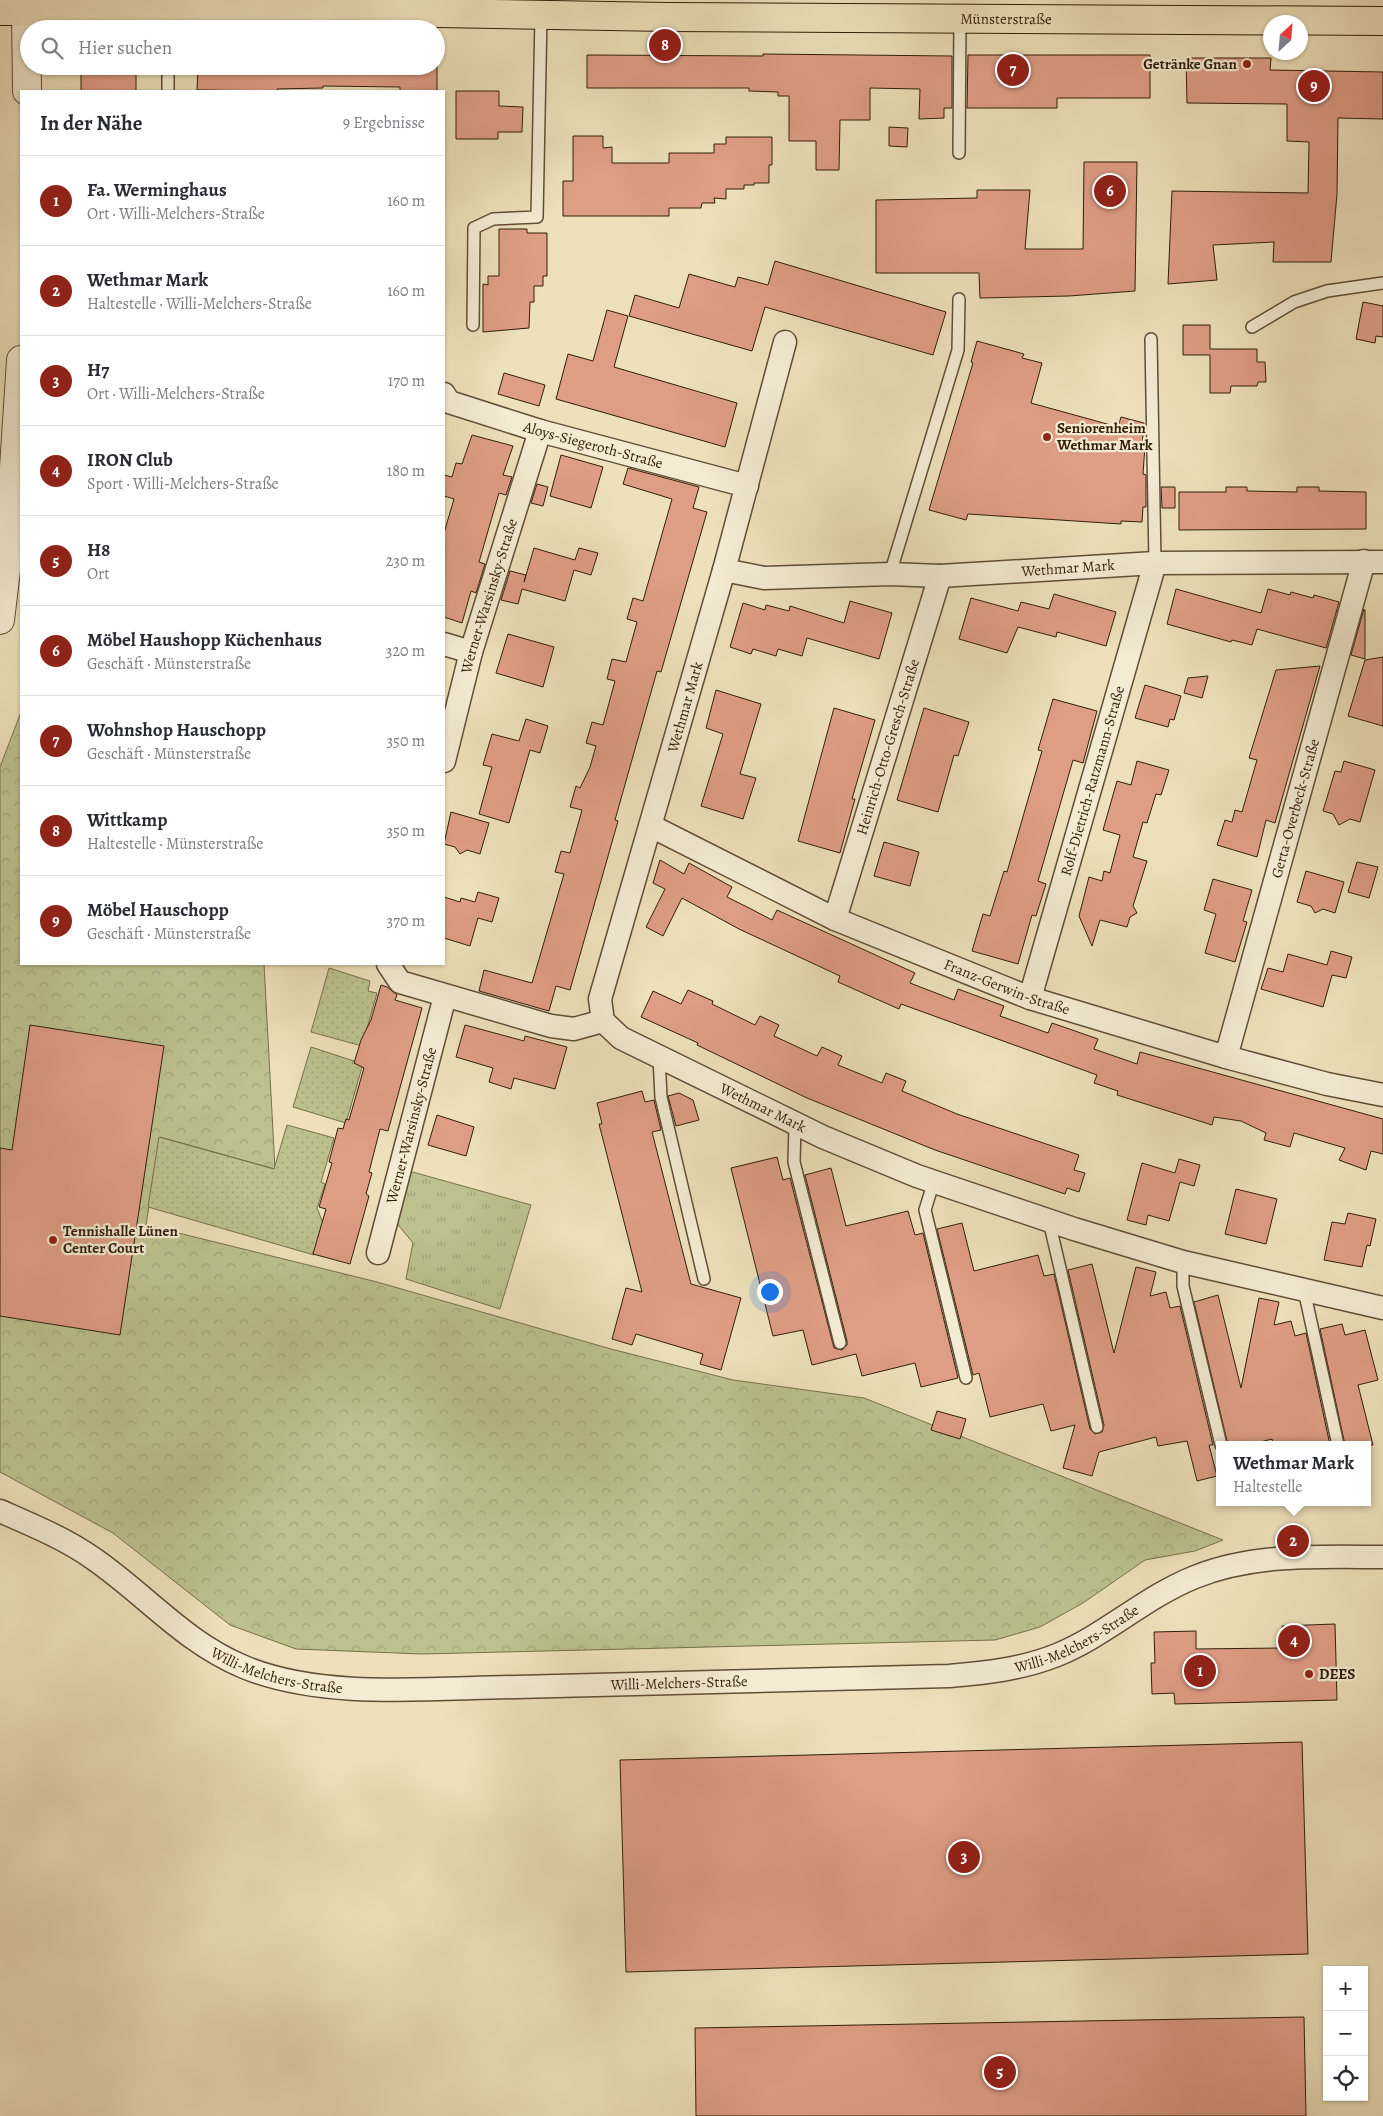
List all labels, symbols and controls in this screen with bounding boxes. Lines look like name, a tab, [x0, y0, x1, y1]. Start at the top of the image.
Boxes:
street label: Münsterstraße	[960, 9, 1052, 29]
north arrow	[1263, 15, 1308, 60]
search box	[20, 20, 445, 75]
pin: 8	[649, 26, 681, 64]
icon: search	[38, 34, 66, 62]
text: Hier suchen	[78, 35, 172, 61]
pin: 7	[997, 51, 1029, 89]
place label: Getränke Gnan	[1143, 54, 1238, 74]
marker: Getränke Gnan	[1241, 58, 1253, 70]
pin: 9	[1298, 67, 1330, 105]
text: In der Nähe	[40, 109, 142, 137]
text: 9 Ergebnisse	[343, 112, 425, 134]
pin: 6	[1094, 172, 1126, 210]
text: Fa. Werminghaus	[87, 177, 227, 203]
text: 1	[53, 190, 59, 212]
text: 160 m	[387, 190, 425, 212]
text: Ort · Willi-Melchers-Straße	[87, 203, 265, 225]
text: Wethmar Mark	[87, 267, 208, 293]
text: 2	[52, 280, 60, 302]
text: 160 m	[387, 280, 425, 302]
text: Haltestelle · Willi-Melchers-Straße	[87, 293, 312, 315]
text: H7	[87, 357, 109, 383]
text: 3	[53, 370, 59, 392]
text: 170 m	[388, 370, 425, 392]
text: Ort · Willi-Melchers-Straße	[87, 383, 265, 405]
street label: Aloys-Siegeroth-Straße	[520, 416, 665, 473]
place label: Seniorenheim Wethmar Mark	[1056, 418, 1153, 455]
marker: Seniorenheim Wethmar Mark	[1041, 431, 1053, 443]
text: IRON Club	[87, 447, 173, 473]
text: 4	[52, 460, 60, 482]
text: 180 m	[387, 460, 425, 482]
text: Sport · Willi-Melchers-Straße	[87, 473, 279, 495]
street label: Werner-Warsinsky-Straße	[456, 516, 522, 676]
text: H8	[87, 537, 110, 563]
text: 5	[53, 550, 59, 572]
text: 230 m	[386, 550, 425, 572]
street label: Wethmar Mark	[1020, 555, 1116, 581]
text: Ort	[87, 563, 109, 585]
text: Möbel Haushopp Küchenhaus	[87, 627, 322, 653]
text: 6	[52, 640, 60, 662]
text: 320 m	[386, 640, 425, 662]
text: Geschäft · Münsterstraße	[87, 653, 251, 675]
street label: Heinrich-Otto-Gresch-Straße	[851, 656, 924, 837]
street label: Wethmar Mark	[662, 659, 708, 756]
street label: Rolf-Dietrich-Ratzmann-Straße	[1056, 683, 1129, 878]
text: Wohnshop Hauschopp	[87, 717, 266, 743]
text: 7	[53, 730, 59, 752]
text: 350 m	[386, 730, 425, 752]
street label: Gerta-Overbeck-Straße	[1266, 736, 1324, 880]
text: Geschäft · Münsterstraße	[87, 743, 251, 765]
text: Wittkamp	[87, 807, 167, 833]
text: 8	[52, 820, 60, 842]
text: 350 m	[386, 820, 425, 842]
text: Haltestelle · Münsterstraße	[87, 833, 263, 855]
text: Möbel Hauschopp	[87, 897, 229, 923]
text: 9	[52, 910, 60, 932]
text: 370 m	[387, 910, 425, 932]
text: Geschäft · Münsterstraße	[87, 923, 251, 945]
street label: Franz-Gerwin-Straße	[941, 954, 1072, 1019]
street label: Werner-Warsinsky-Straße	[381, 1045, 441, 1207]
street label: Wethmar Mark	[716, 1078, 810, 1137]
place label: Tennishalle Lünen Center Court	[63, 1221, 178, 1258]
marker: Tennishalle Lünen Center Court	[47, 1234, 59, 1246]
your location	[757, 1279, 783, 1305]
popup	[1216, 1441, 1371, 1506]
text: Wethmar Mark	[1233, 1450, 1354, 1476]
text: Haltestelle	[1233, 1476, 1302, 1498]
pin: 2	[1277, 1522, 1309, 1560]
street label: Willi-Melchers-Straße	[1012, 1600, 1143, 1678]
pin: 4	[1278, 1622, 1310, 1660]
street label: Willi-Melchers-Straße	[206, 1642, 344, 1698]
pin: 1	[1184, 1652, 1216, 1690]
place label: DEES	[1319, 1664, 1355, 1684]
marker: DEES	[1303, 1668, 1315, 1680]
street label: Willi-Melchers-Straße	[609, 1671, 748, 1695]
pin: 3	[948, 1838, 980, 1876]
map controls	[1323, 1966, 1368, 2101]
button: +	[1323, 1966, 1368, 2011]
button: −	[1323, 2011, 1368, 2056]
pin: 5	[984, 2053, 1016, 2091]
button: locate	[1323, 2056, 1368, 2101]

